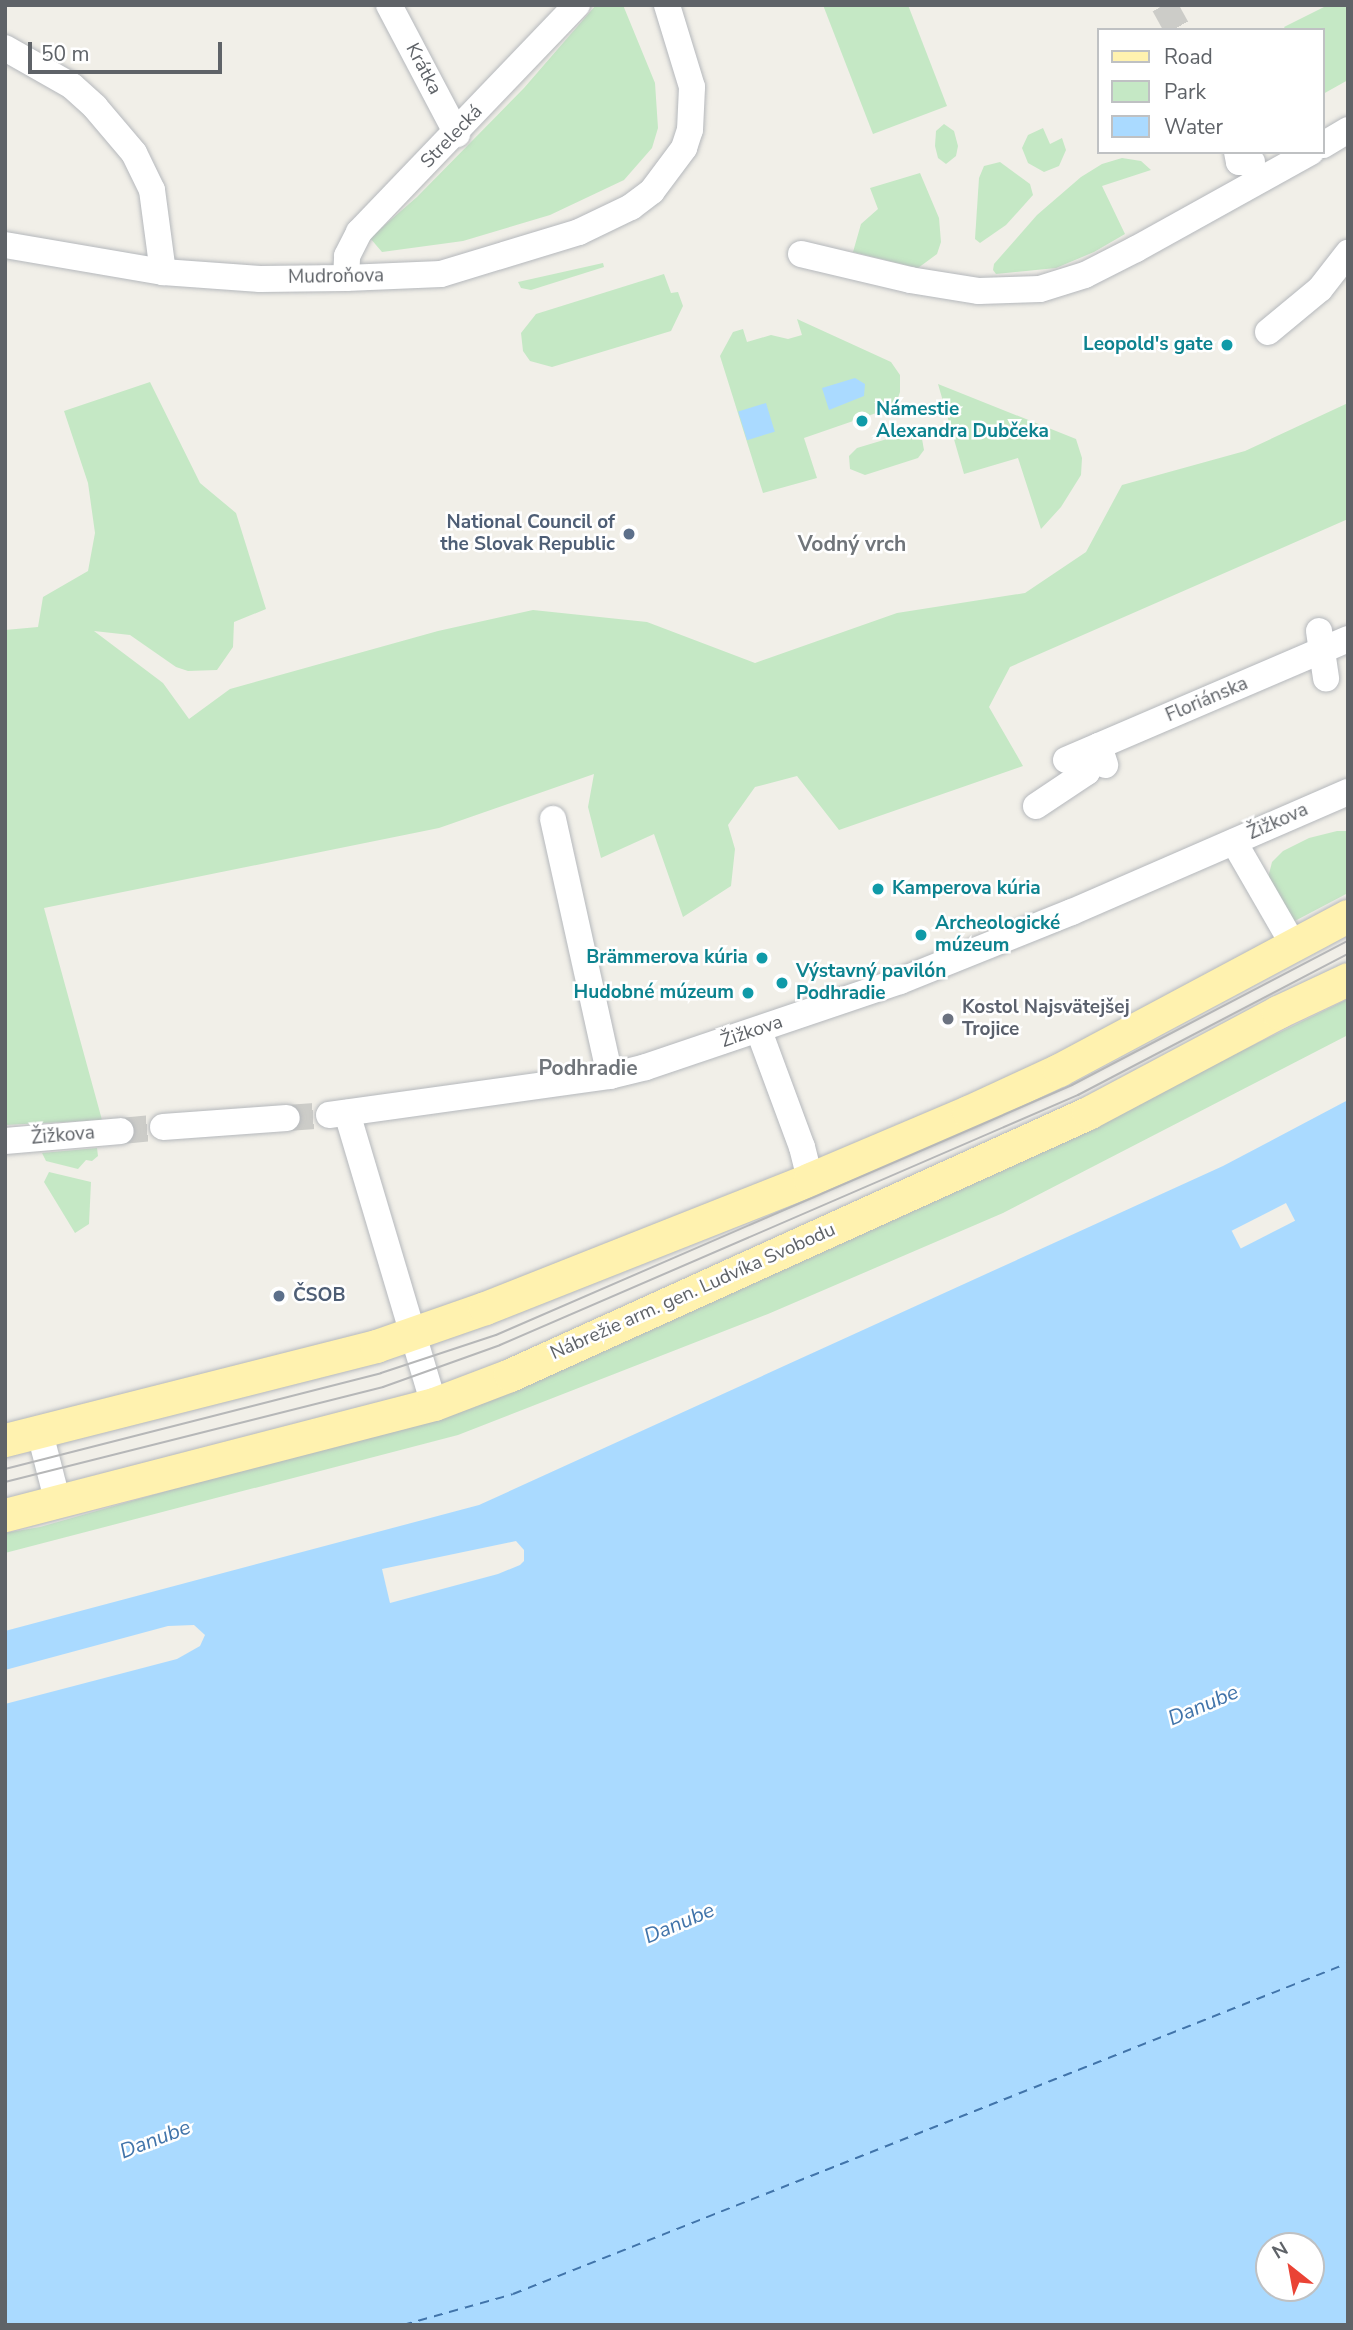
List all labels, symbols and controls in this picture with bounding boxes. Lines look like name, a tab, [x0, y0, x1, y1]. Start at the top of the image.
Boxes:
scale bar	[32, 28, 226, 72]
legend	[1098, 28, 1325, 154]
street label: Krátka	[400, 39, 446, 99]
text: 50 m	[41, 40, 90, 68]
text: Road	[1164, 43, 1213, 71]
text: Park	[1164, 78, 1206, 106]
street label: Strelecká	[416, 101, 488, 173]
text: Water	[1164, 113, 1223, 141]
street label: Mudroňova	[288, 265, 384, 289]
place label: Leopold's gate	[1083, 334, 1213, 356]
marker: Leopold's gate	[1219, 337, 1235, 353]
place label: Námestie Alexandra Dubčeka	[876, 399, 1049, 443]
marker: Námestie Alexandra Dubčeka	[854, 413, 870, 429]
place label: National Council of the Slovak Republic	[440, 512, 615, 556]
marker: National Council of the Slovak Republic	[621, 526, 637, 542]
district label: Vodný vrch	[798, 531, 906, 557]
street label: Floriánska	[1162, 672, 1252, 728]
street label: Žižkova	[1244, 799, 1312, 845]
place label: Kamperova kúria	[892, 878, 1041, 900]
marker: Kamperova kúria	[870, 881, 886, 897]
place label: Archeologické múzeum	[935, 913, 1060, 957]
marker: Archeologické múzeum	[913, 927, 929, 943]
place label: Brämmerova kúria	[586, 947, 748, 969]
marker: Brämmerova kúria	[754, 950, 770, 966]
place label: Výstavný pavilón Podhradie	[796, 961, 946, 1005]
marker: Výstavný pavilón Podhradie	[774, 975, 790, 991]
place label: Hudobné múzeum	[574, 982, 734, 1004]
marker: Hudobné múzeum	[740, 985, 756, 1001]
place label: Kostol Najsvätejšej Trojice	[962, 997, 1130, 1041]
street label: Žižkova	[718, 1011, 786, 1053]
marker: Kostol Najsvätejšej Trojice	[940, 1011, 956, 1027]
district label: Podhradie	[538, 1055, 638, 1081]
street label: Žižkova	[30, 1122, 96, 1150]
street label: Nábrežie arm. gen. Ludvíka Svobodu	[547, 1219, 839, 1365]
place label: ČSOB	[293, 1285, 346, 1307]
marker: ČSOB	[271, 1288, 287, 1304]
water label: Danube	[1164, 1679, 1242, 1731]
water label: Danube	[640, 1897, 718, 1949]
water label: Danube	[116, 2114, 194, 2164]
north arrow	[1255, 2232, 1325, 2302]
text: N	[1267, 2236, 1293, 2266]

